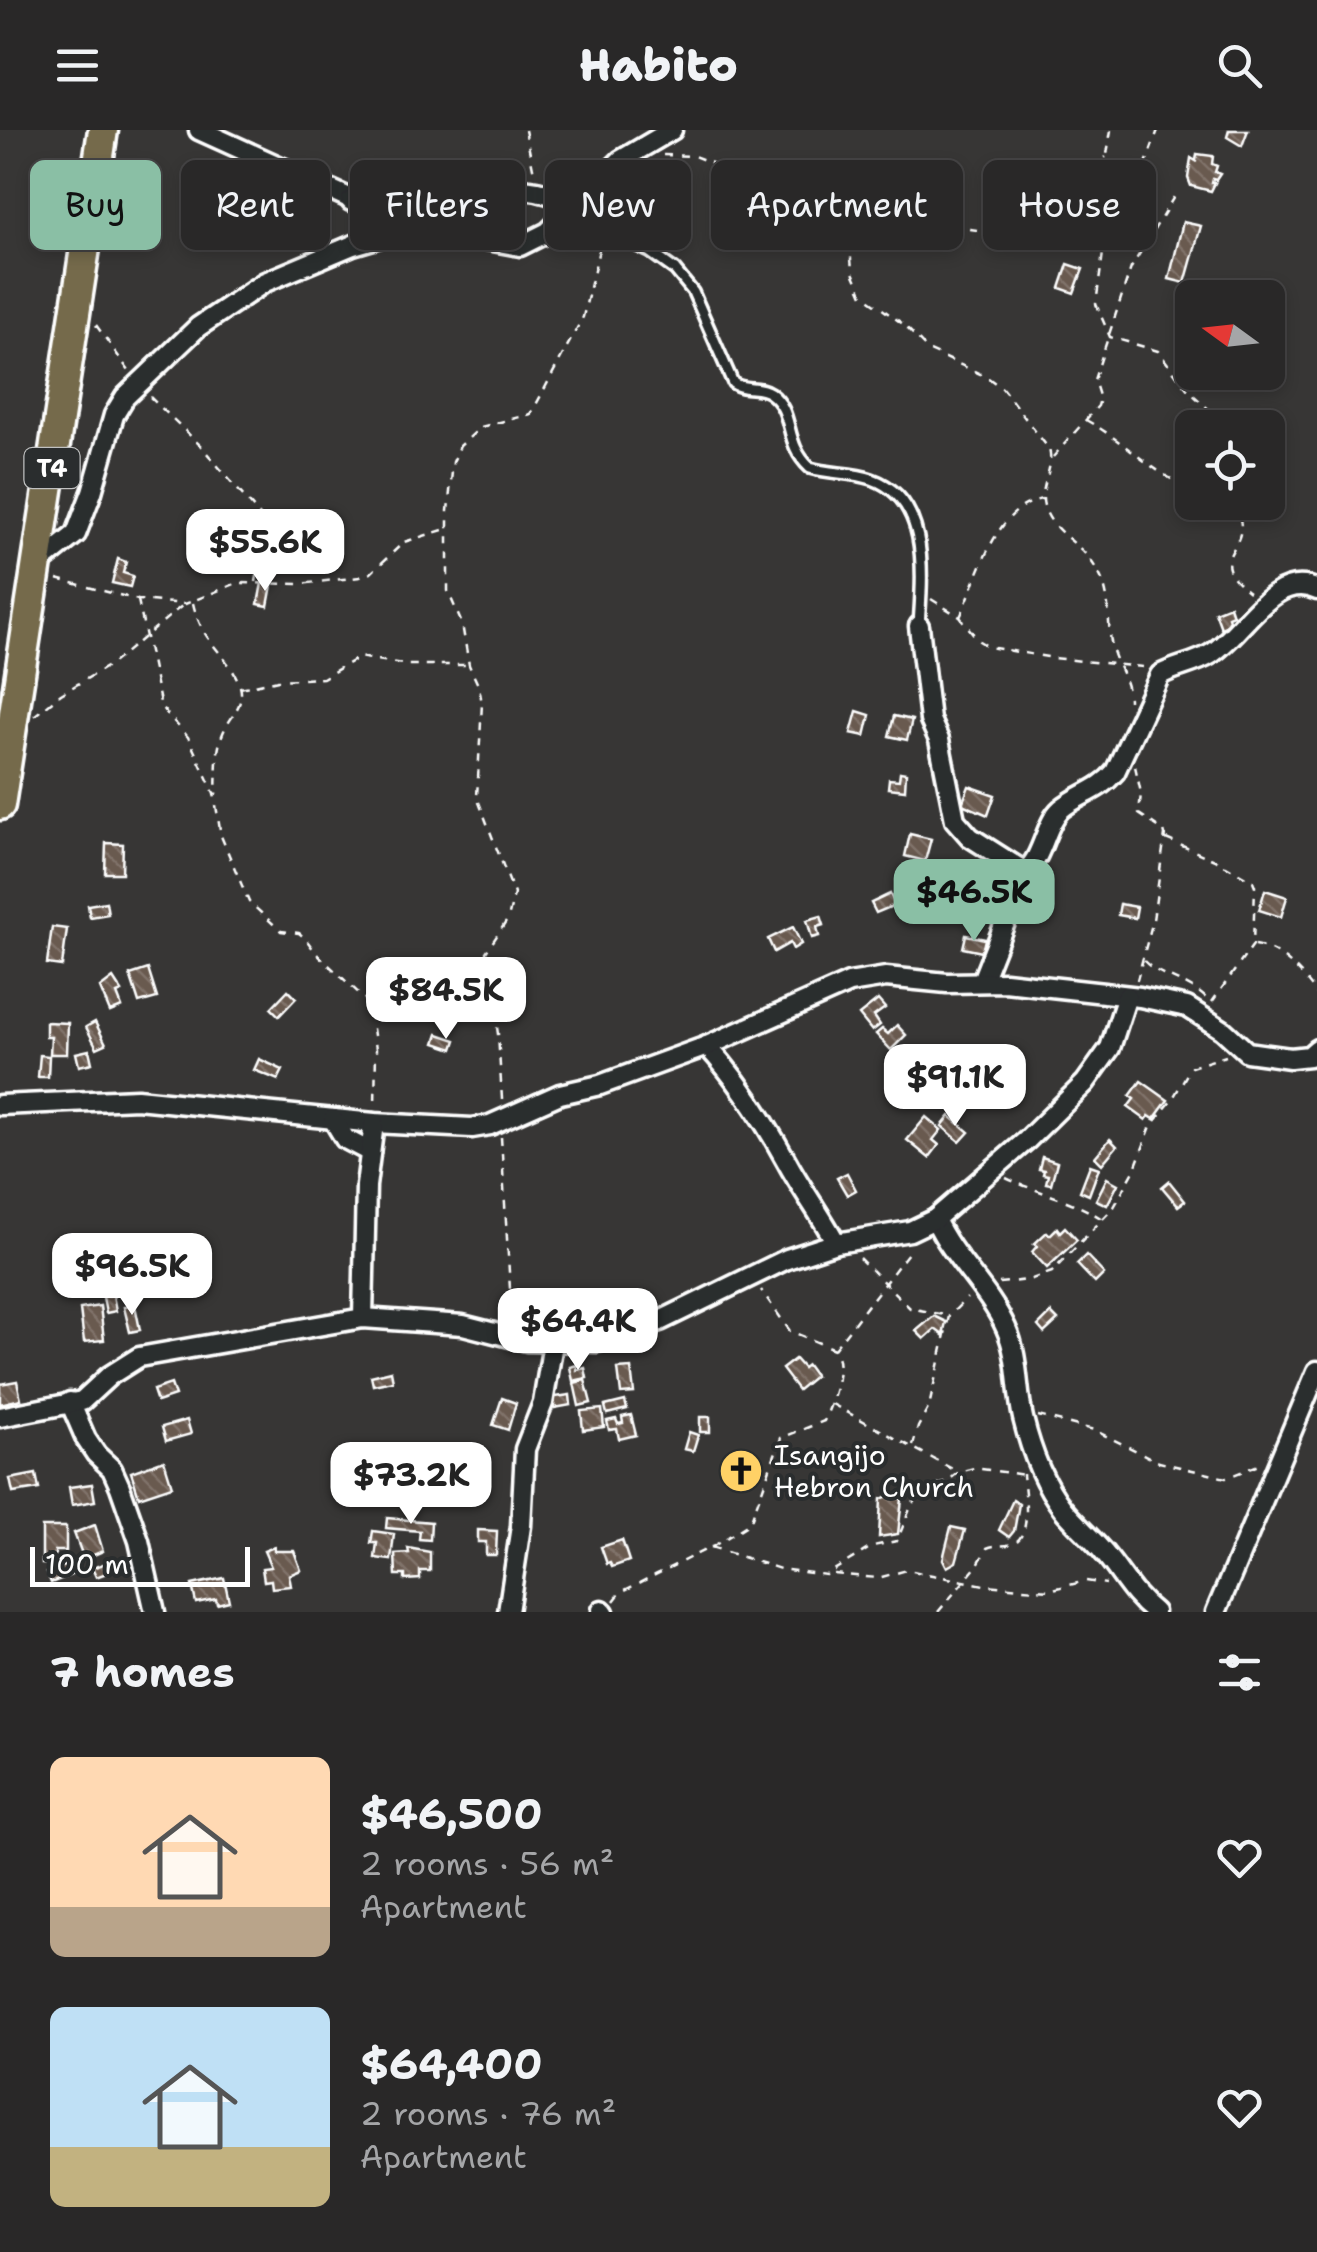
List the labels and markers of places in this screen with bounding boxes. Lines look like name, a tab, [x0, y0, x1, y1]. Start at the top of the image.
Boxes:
pin: $55.6K	[184, 509, 346, 594]
pin: $46.5K	[893, 859, 1055, 944]
pin: $84.5K	[365, 957, 527, 1042]
pin: $91.1K	[874, 1044, 1036, 1129]
pin: $96.5K	[51, 1233, 213, 1318]
pin: $64.4K	[497, 1288, 659, 1373]
place label: Isangijo Hebron Church	[774, 1436, 974, 1506]
pin: $73.2K	[330, 1442, 492, 1527]
church icon: Isangijo Hebron Church	[718, 1448, 764, 1494]

